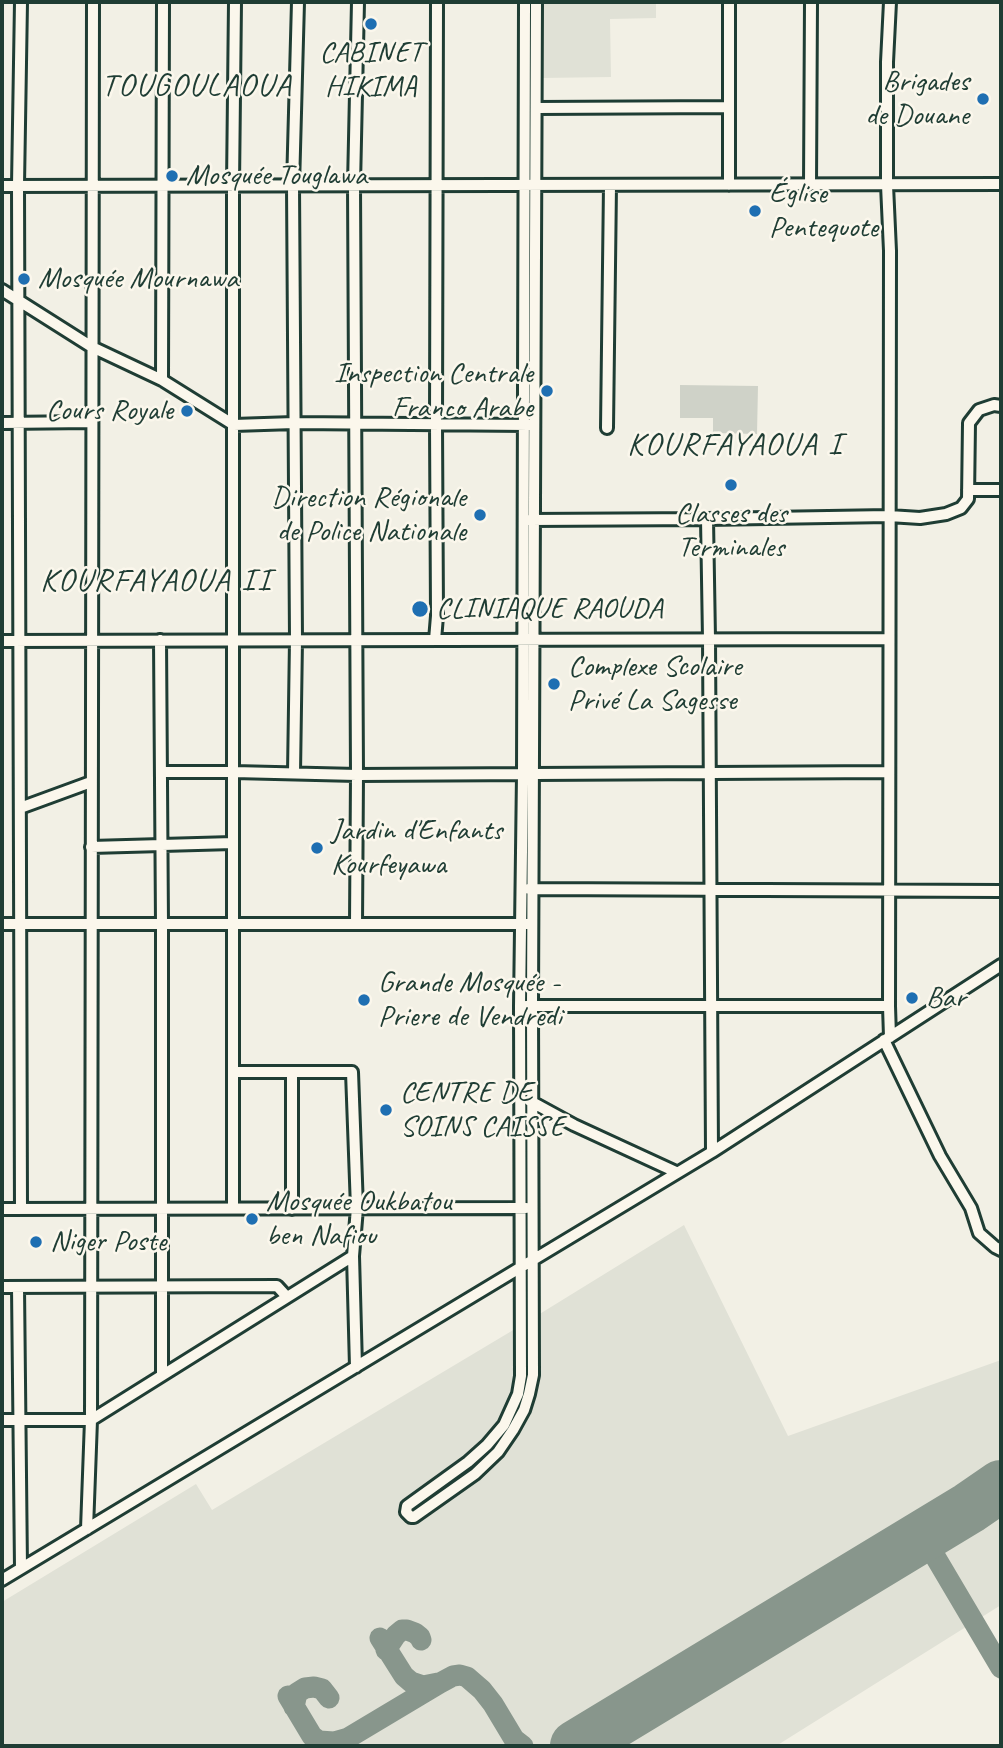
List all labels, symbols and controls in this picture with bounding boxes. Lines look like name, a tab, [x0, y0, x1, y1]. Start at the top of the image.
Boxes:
marker: CABINET HIKIMA	[363, 16, 379, 32]
place label: CABINET HIKIMA	[320, 35, 422, 105]
place label: Brigades de Douane	[865, 64, 969, 134]
district label: TOUGOULAOUA	[102, 68, 292, 106]
marker: Brigades de Douane	[975, 91, 991, 107]
place label: Mosquée Touglawa	[186, 158, 367, 194]
marker: Mosquée Touglawa	[164, 168, 180, 184]
place label: Église Pentequote	[769, 176, 878, 246]
marker: Église Pentequote	[747, 203, 763, 219]
place label: Mosquée Mournawa	[38, 261, 238, 297]
marker: Mosquée Mournawa	[16, 271, 32, 287]
place label: Inspection Centrale Franco Arabe	[334, 356, 533, 426]
marker: Inspection Centrale Franco Arabe	[539, 383, 555, 399]
place label: Cours Royale	[46, 393, 173, 429]
marker: Cours Royale	[179, 403, 195, 419]
district label: KOURFAYAOUA I	[630, 427, 840, 465]
marker: Classes des Terminales	[723, 477, 739, 493]
place label: Direction Régionale de Police Nationale	[271, 480, 466, 550]
place label: Classes des Terminales	[675, 496, 787, 566]
marker: Direction Régionale de Police Nationale	[472, 507, 488, 523]
district label: KOURFAYAOUA II	[43, 563, 269, 601]
place label: CLINIAQUE RAOUDA	[436, 591, 663, 627]
marker: CLINIAQUE RAOUDA	[410, 599, 430, 619]
place label: Complexe Scolaire Privé La Sagesse	[568, 649, 741, 720]
marker: Complexe Scolaire Privé La Sagesse	[546, 676, 562, 692]
place label: Jardin d'Enfants Kourfeyawa	[331, 813, 502, 884]
marker: Jardin d'Enfants Kourfeyawa	[309, 840, 325, 856]
place label: Grande Mosquée - Priere de Vendredi	[378, 965, 562, 1036]
place label: Bar	[926, 980, 966, 1016]
marker: Bar	[904, 990, 920, 1006]
marker: Grande Mosquée - Priere de Vendredi	[356, 992, 372, 1008]
place label: CENTRE DE SOINS CAISSE	[400, 1075, 564, 1146]
marker: CENTRE DE SOINS CAISSE	[378, 1102, 394, 1118]
place label: Mosquée Oukbatou ben Nafiou	[266, 1184, 452, 1254]
marker: Mosquée Oukbatou ben Nafiou	[244, 1211, 260, 1227]
place label: Niger Poste	[50, 1224, 166, 1260]
marker: Niger Poste	[28, 1234, 44, 1250]

